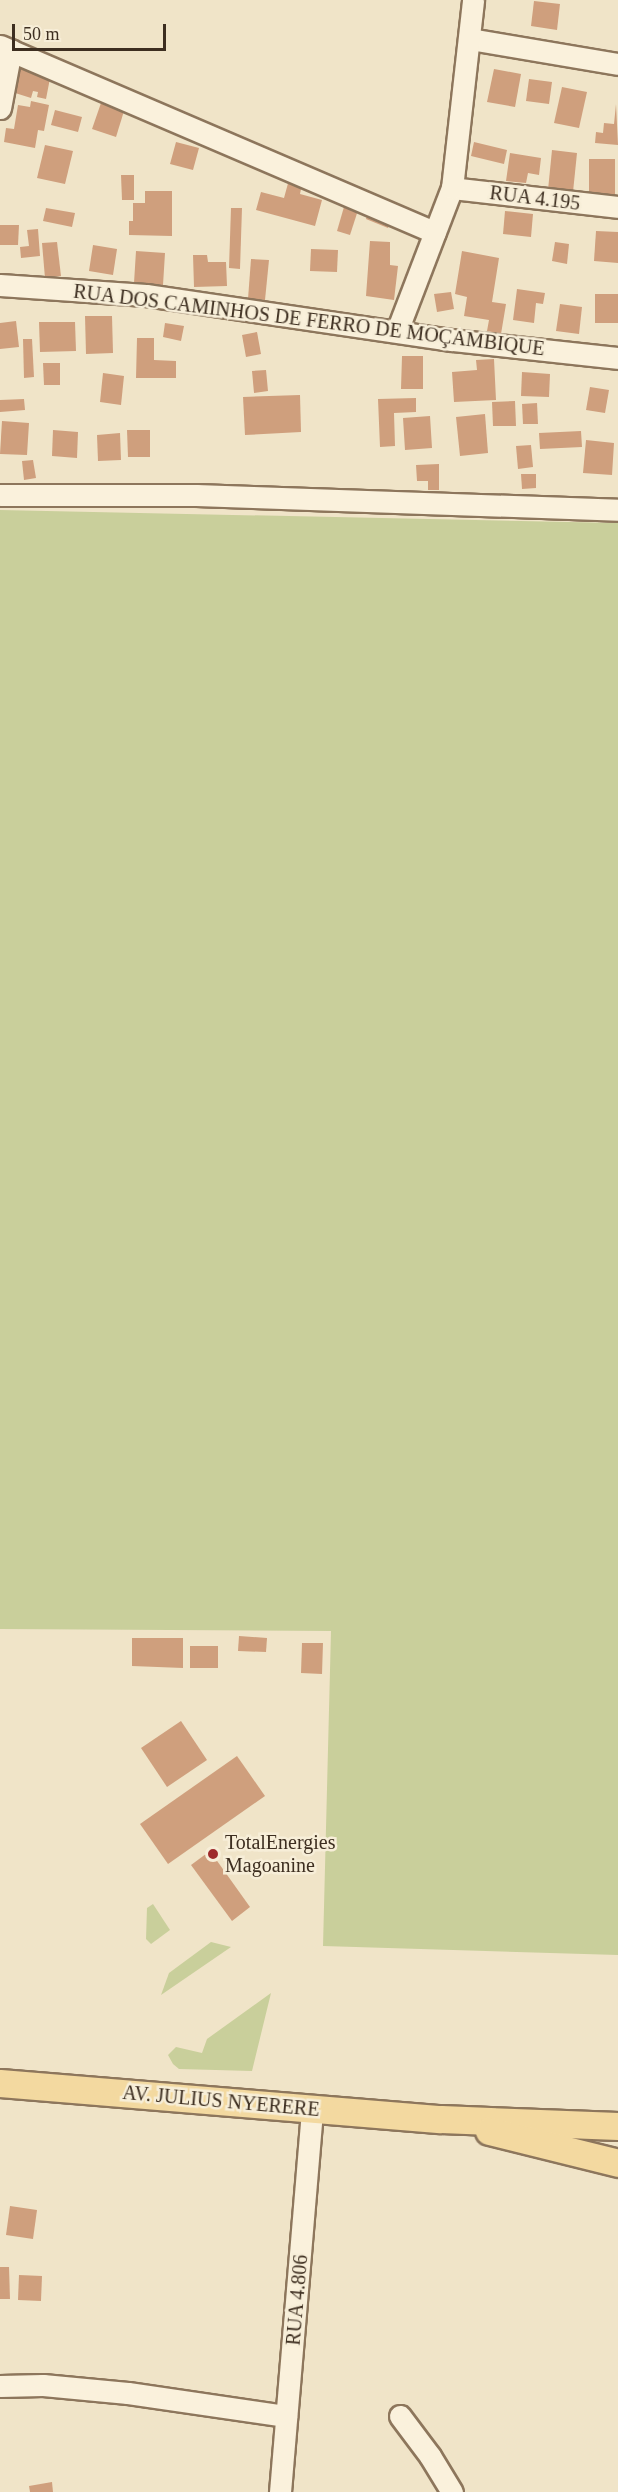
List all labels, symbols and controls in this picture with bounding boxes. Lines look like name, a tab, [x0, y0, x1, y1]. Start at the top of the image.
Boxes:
scale bar	[15, 12, 170, 50]
text: 50 m	[23, 24, 60, 44]
street label: RUA 4.195	[488, 180, 582, 216]
street label: RUA DOS CAMINHOS DE FERRO DE MOÇAMBIQUE	[72, 279, 546, 361]
place label: TotalEnergies Magoanine	[225, 1830, 335, 1877]
marker: TotalEnergies Magoanine	[206, 1847, 220, 1861]
street label: AV. JULIUS NYERERE	[122, 2080, 320, 2122]
street label: RUA 4.806	[281, 2253, 313, 2347]

